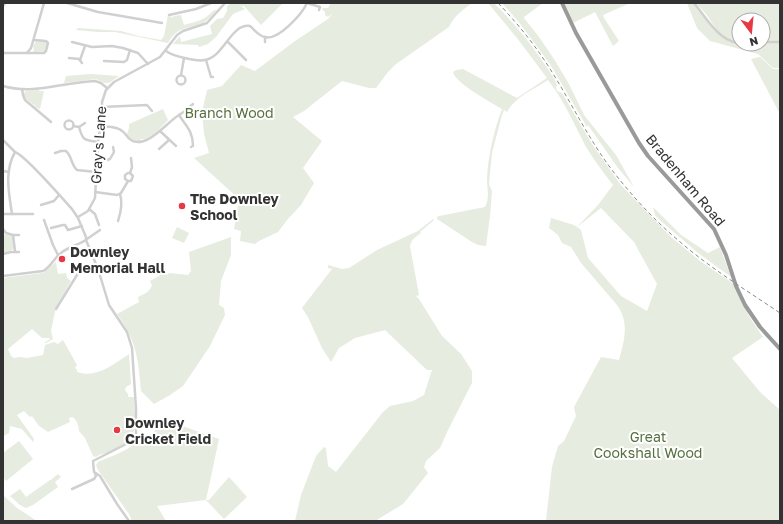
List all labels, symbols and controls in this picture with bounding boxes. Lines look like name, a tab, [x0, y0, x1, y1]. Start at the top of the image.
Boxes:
north arrow	[731, 12, 771, 52]
text: N	[748, 35, 760, 49]
park label: Branch Wood	[184, 104, 274, 121]
street label: Gray's Lane	[87, 106, 109, 184]
street label: Bradenham Road	[643, 131, 729, 229]
place label: The Downley School	[190, 190, 279, 223]
marker: The Downley School	[177, 201, 187, 211]
place label: Downley Memorial Hall	[70, 243, 165, 276]
marker: Downley Memorial Hall	[57, 254, 67, 264]
place label: Downley Cricket Field	[125, 414, 211, 447]
marker: Downley Cricket Field	[112, 425, 122, 435]
park label: Great Cookshall Wood	[594, 428, 702, 461]

